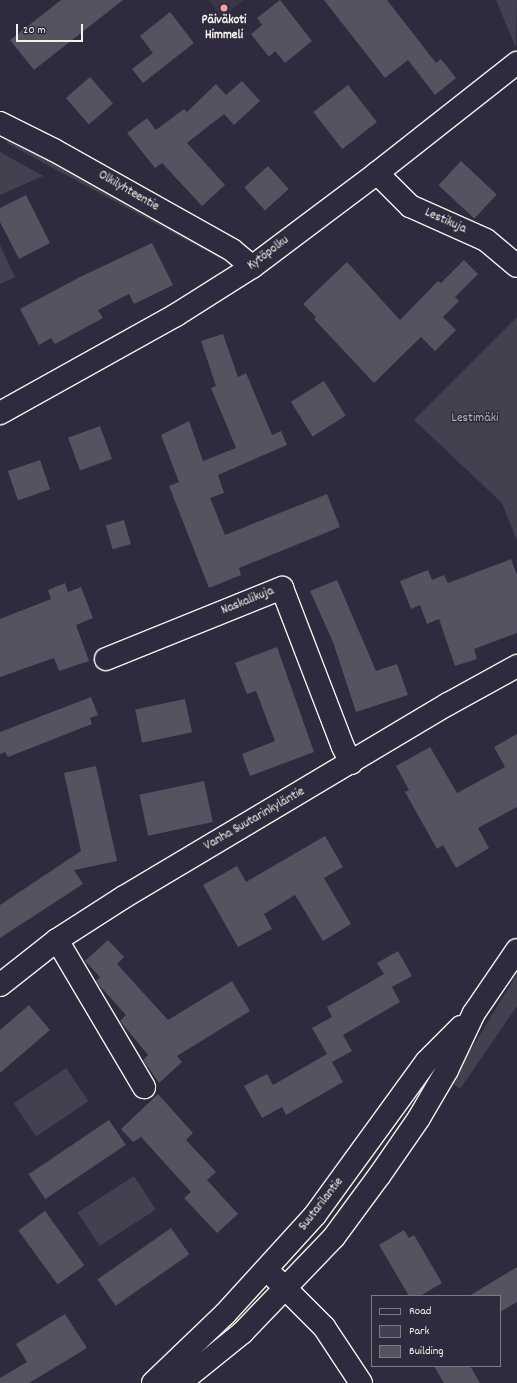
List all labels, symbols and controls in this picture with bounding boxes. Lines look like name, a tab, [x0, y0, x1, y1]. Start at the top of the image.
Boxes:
marker: Päiväkoti Himmeli	[219, 3, 229, 13]
place label: Päiväkoti Himmeli	[202, 14, 246, 45]
scale bar	[18, 16, 85, 42]
text: 20 m	[23, 22, 46, 39]
street label: Olkilyhteentie	[95, 168, 161, 216]
street label: Lestikuja	[422, 206, 468, 238]
street label: Kytöpolku	[245, 233, 293, 275]
park label: Lestimäki	[452, 411, 498, 427]
street label: Naskalikuja	[219, 584, 277, 620]
street label: Vanha Suutarinkyläntie	[202, 785, 308, 855]
street label: Suutarilantie	[296, 1175, 348, 1235]
legend	[371, 1295, 501, 1367]
text: Road	[409, 1303, 431, 1320]
text: Park	[409, 1323, 429, 1340]
text: Building	[409, 1343, 444, 1360]

